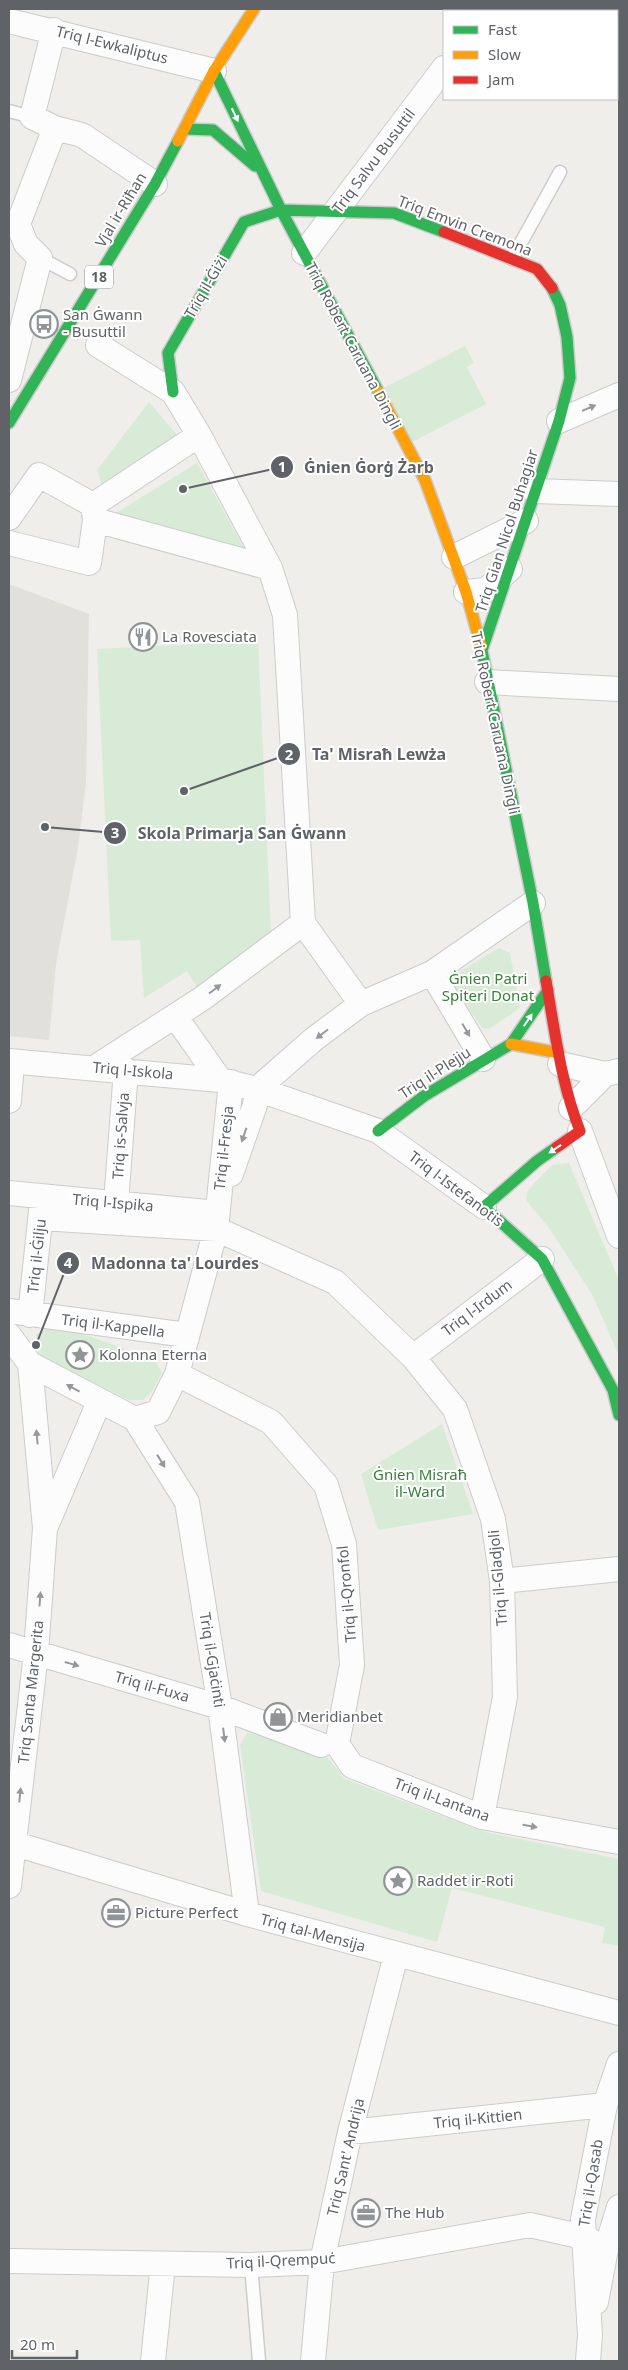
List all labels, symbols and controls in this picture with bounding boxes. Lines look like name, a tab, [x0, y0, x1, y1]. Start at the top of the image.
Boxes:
legend	[443, 10, 618, 100]
text: Fast	[488, 19, 517, 39]
street label: Triq l-Ewkaliptus	[54, 20, 170, 68]
text: Slow	[488, 44, 521, 64]
text: Jam	[486, 69, 515, 89]
street label: Triq Salvu Busuttil	[327, 104, 419, 217]
one-way arrow	[231, 108, 240, 123]
street label: Vjal ir-Riħan	[90, 168, 150, 251]
street label: Triq Emvin Cremona	[395, 190, 535, 260]
street label: Triq il-Ġiżi	[179, 252, 231, 321]
street label: Triq Robert Caruana Dingli	[301, 258, 407, 433]
road number: 18	[85, 266, 113, 288]
place label: San Ġwann - Busuttil	[63, 304, 143, 341]
bus stop icon: San Ġwann - Busuttil	[29, 309, 59, 339]
one-way arrow	[582, 404, 596, 412]
street label: Triq Gian Nicol Buhagiar	[470, 446, 542, 615]
callout: Ġnien Ġorġ Żarb	[269, 451, 444, 482]
text: 1	[278, 456, 286, 476]
text: Ġnien Ġorġ Żarb	[304, 456, 434, 478]
restaurant icon: La Rovesciata	[128, 622, 158, 652]
place label: La Rovesciata	[162, 626, 257, 646]
street label: Triq Robert Caruana Dingli	[467, 629, 525, 816]
callout: Ta' Misraħ Lewża	[277, 739, 456, 770]
text: Ta' Misraħ Lewża	[312, 743, 446, 765]
text: 2	[285, 744, 294, 764]
callout: Skola Primarja San Ġwann	[103, 818, 357, 849]
text: 3	[111, 822, 119, 842]
text: Skola Primarja San Ġwann	[138, 822, 346, 844]
park label: Ġnien Patri Spiteri Donat	[442, 968, 535, 1005]
one-way arrow	[208, 983, 221, 994]
one-way arrow	[523, 1013, 533, 1027]
one-way arrow	[461, 1023, 470, 1037]
one-way arrow	[316, 1028, 329, 1039]
street label: Triq il-Plejju	[395, 1042, 474, 1103]
street label: Triq l-Iskola	[92, 1057, 174, 1084]
street label: Triq is-Salvja	[107, 1092, 133, 1180]
street label: Triq il-Fresja	[209, 1105, 237, 1191]
one-way arrow	[240, 1128, 247, 1143]
one-way arrow	[548, 1144, 562, 1154]
street label: Triq l-Istefanotis	[405, 1146, 508, 1231]
street label: Triq l-Ispika	[72, 1188, 154, 1216]
street label: Triq il-Ġilju	[22, 1217, 50, 1294]
callout: Madonna ta' Lourdes	[56, 1247, 269, 1278]
text: 4	[64, 1252, 73, 1272]
text: Madonna ta' Lourdes	[91, 1252, 259, 1274]
street label: Triq l-Irdum	[437, 1274, 516, 1340]
street label: Triq il-Kappella	[60, 1309, 166, 1341]
place icon: Kolonna Eterna	[65, 1340, 95, 1370]
place label: Kolonna Eterna	[99, 1344, 207, 1364]
one-way arrow	[66, 1383, 80, 1392]
one-way arrow	[33, 1428, 41, 1444]
one-way arrow	[156, 1454, 166, 1467]
park label: Ġnien Misraħ il-Ward	[373, 1464, 467, 1501]
street label: Triq il-Gladjoli	[483, 1529, 511, 1627]
street label: Triq il-Qronfol	[332, 1545, 360, 1643]
one-way arrow	[36, 1590, 44, 1606]
street label: Triq il-Gjaċinti	[196, 1611, 230, 1709]
street label: Triq Santa Margerita	[13, 1619, 47, 1765]
one-way arrow	[65, 1660, 80, 1668]
street label: Triq il-Fuxa	[113, 1666, 192, 1706]
shop icon: Meridianbet	[263, 1702, 293, 1732]
place label: Meridianbet	[297, 1706, 384, 1726]
one-way arrow	[220, 1728, 228, 1744]
street label: Triq il-Lantana	[392, 1772, 493, 1826]
one-way arrow	[16, 1787, 24, 1803]
one-way arrow	[522, 1822, 538, 1830]
place icon: Raddet ir-Roti	[383, 1866, 413, 1896]
place label: Raddet ir-Roti	[417, 1870, 514, 1890]
office icon: Picture Perfect	[101, 1898, 131, 1928]
place label: Picture Perfect	[135, 1902, 239, 1922]
street label: Triq tal-Mensija	[259, 1908, 368, 1956]
street label: Triq Sant' Andrija	[322, 2096, 368, 2218]
street label: Triq il-Kittien	[433, 2103, 523, 2133]
street label: Triq il-Qasab	[573, 2138, 607, 2228]
office icon: The Hub	[351, 2198, 381, 2228]
place label: The Hub	[385, 2202, 445, 2222]
street label: Triq il-Qrempuċ	[226, 2247, 336, 2273]
scale bar	[12, 2328, 78, 2360]
text: 20 m	[20, 2334, 55, 2354]

